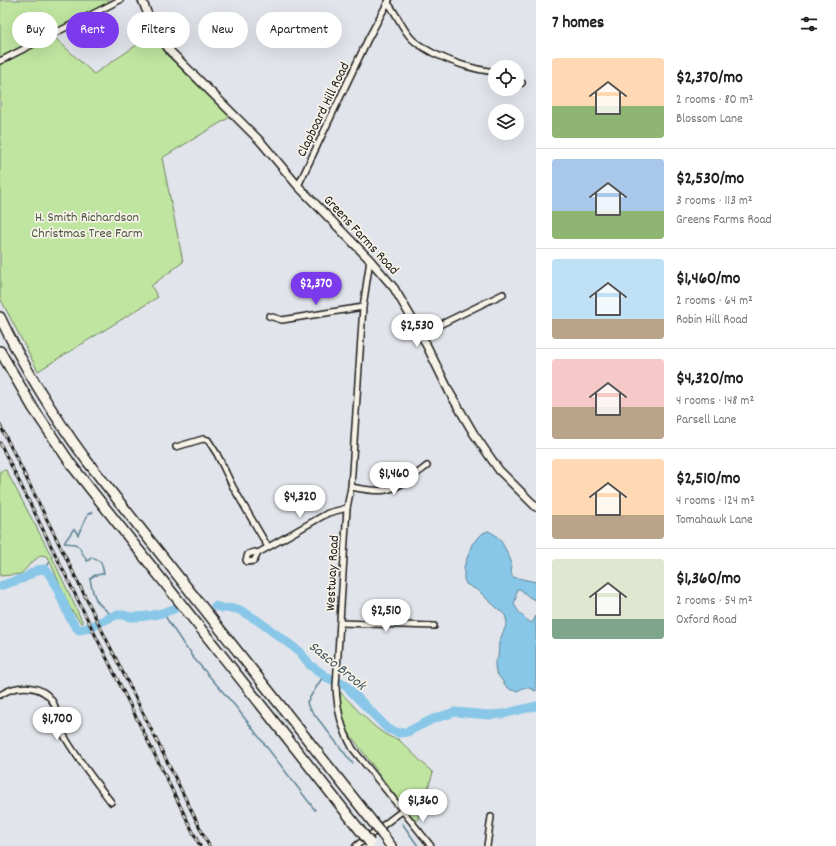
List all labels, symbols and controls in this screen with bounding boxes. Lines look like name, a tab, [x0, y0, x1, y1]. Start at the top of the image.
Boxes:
chip: Buy	[12, 12, 58, 48]
chip: Rent	[66, 12, 119, 48]
chip: Filters	[127, 12, 190, 48]
chip: New	[198, 12, 248, 48]
chip: Apartment	[256, 12, 342, 48]
text: 7 homes	[552, 12, 604, 36]
icon: filters	[798, 13, 820, 35]
street label: Clapboard Hill Road	[292, 59, 355, 160]
map controls	[488, 60, 524, 140]
button: locate	[488, 60, 524, 96]
text: $2,370/mo	[676, 67, 743, 91]
icon: home	[584, 74, 632, 122]
text: 2 rooms · 80 m²	[676, 91, 753, 110]
button: layers	[488, 104, 524, 140]
text: Blossom Lane	[676, 110, 743, 129]
text: $2,530/mo	[676, 168, 744, 192]
icon: home	[584, 175, 632, 223]
street label: Greens Farms Road	[318, 191, 403, 280]
text: 3 rooms · 113 m²	[676, 192, 753, 211]
park label: H. Smith Richardson Christmas Tree Farm	[31, 208, 143, 244]
text: Greens Farms Road	[676, 211, 772, 230]
text: $1,460/mo	[676, 268, 740, 292]
pin: $2,370	[283, 272, 349, 306]
text: $2,370	[300, 275, 332, 294]
icon: home	[584, 275, 632, 323]
text: 2 rooms · 64 m²	[676, 292, 753, 311]
text: Robin Hill Road	[676, 311, 748, 330]
pin: $2,530	[384, 314, 450, 348]
text: $2,530	[400, 317, 434, 336]
text: $4,320/mo	[676, 368, 743, 392]
icon: home	[584, 375, 632, 423]
text: 4 rooms · 148 m²	[676, 392, 754, 411]
text: Parsell Lane	[676, 411, 736, 430]
pin: $1,460	[361, 462, 427, 496]
text: $1,460	[379, 465, 409, 484]
text: $2,510/mo	[676, 468, 740, 492]
icon: home	[584, 475, 632, 523]
pin: $4,320	[267, 485, 333, 519]
text: $4,320	[284, 488, 317, 507]
text: 4 rooms · 124 m²	[676, 492, 755, 511]
text: Tomahawk Lane	[676, 511, 753, 530]
street label: Westway Road	[321, 535, 345, 612]
text: $1,360/mo	[676, 568, 741, 592]
icon: home	[584, 575, 632, 623]
text: 2 rooms · 54 m²	[676, 592, 752, 611]
pin: $2,510	[353, 599, 419, 633]
text: $2,510	[371, 602, 401, 621]
text: Oxford Road	[676, 611, 737, 630]
water label: Sasco Brook	[303, 637, 372, 698]
pin: $1,700	[24, 707, 90, 741]
text: $1,700	[41, 710, 73, 729]
pin: $1,360	[390, 789, 456, 823]
text: $1,360	[407, 792, 439, 811]

